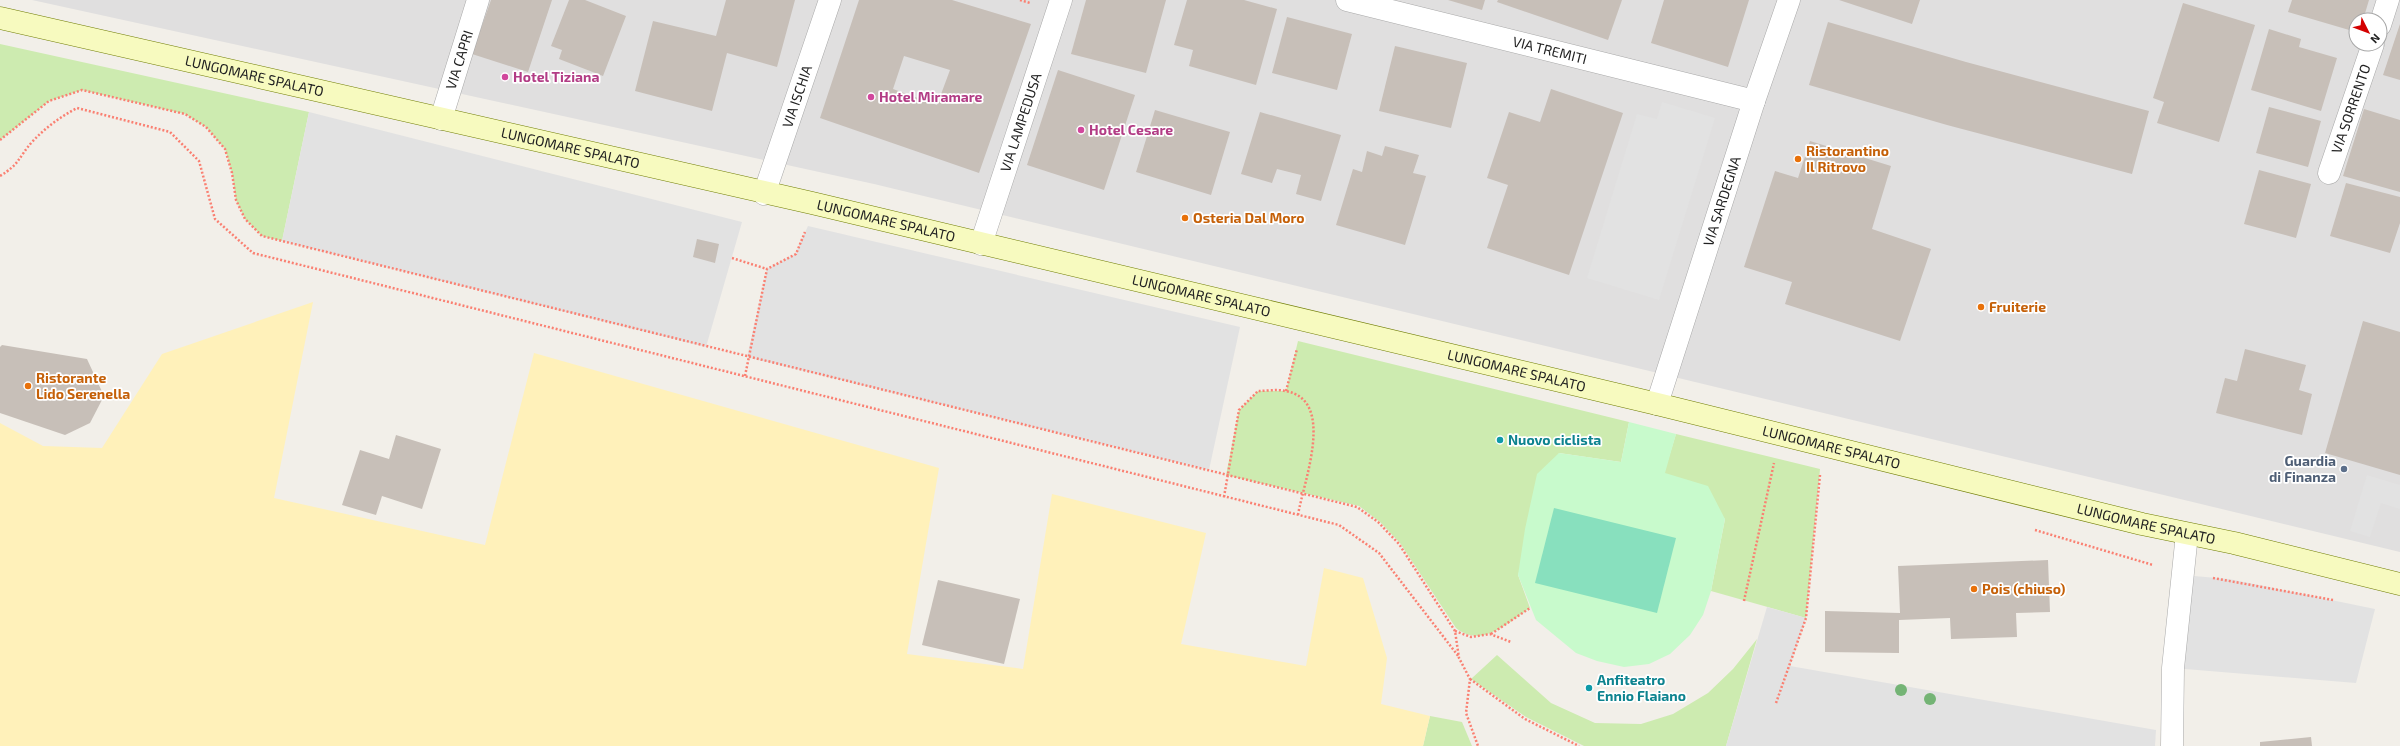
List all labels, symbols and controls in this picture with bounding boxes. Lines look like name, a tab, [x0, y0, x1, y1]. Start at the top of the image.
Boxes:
north arrow	[2348, 12, 2388, 52]
street label: VIA CAPRI	[442, 28, 476, 91]
street label: VIA TREMITI	[1511, 32, 1589, 67]
text: N	[2368, 32, 2383, 46]
street label: LUNGOMARE SPALATO	[184, 51, 326, 100]
street label: VIA SORRENTO	[2327, 62, 2374, 155]
street label: VIA ISCHIA	[778, 63, 815, 130]
place label: Hotel Tiziana	[513, 68, 599, 85]
street label: VIA LAMPEDUSA	[996, 70, 1045, 174]
marker: Hotel Tiziana	[500, 72, 510, 82]
place label: Hotel Miramare	[879, 88, 983, 105]
marker: Hotel Miramare	[866, 92, 876, 102]
place label: Hotel Cesare	[1089, 121, 1173, 138]
street label: LUNGOMARE SPALATO	[500, 123, 641, 171]
marker: Hotel Cesare	[1076, 125, 1086, 135]
place label: Ristorantino Il Ritrovo	[1806, 142, 1889, 175]
street label: VIA SARDEGNA	[1699, 154, 1744, 248]
marker: Ristorantino Il Ritrovo	[1793, 154, 1803, 164]
street label: LUNGOMARE SPALATO	[815, 195, 957, 245]
place label: Osteria Dal Moro	[1193, 209, 1305, 226]
marker: Osteria Dal Moro	[1180, 213, 1190, 223]
street label: LUNGOMARE SPALATO	[1131, 270, 1272, 320]
place label: Fruiterie	[1989, 298, 2046, 315]
marker: Fruiterie	[1976, 302, 1986, 312]
street label: LUNGOMARE SPALATO	[1446, 345, 1588, 395]
place label: Ristorante Lido Serenella	[36, 369, 130, 402]
marker: Ristorante Lido Serenella	[23, 381, 33, 391]
street label: LUNGOMARE SPALATO	[1761, 421, 1902, 472]
place label: Nuovo ciclista	[1508, 431, 1601, 448]
marker: Nuovo ciclista	[1495, 435, 1505, 445]
place label: Guardia di Finanza	[2269, 452, 2336, 485]
marker: Guardia di Finanza	[2339, 464, 2349, 474]
street label: LUNGOMARE SPALATO	[2075, 499, 2217, 547]
place label: Pois (chiuso)	[1982, 580, 2065, 597]
marker: Pois (chiuso)	[1969, 584, 1979, 594]
place label: Anfiteatro Ennio Flaiano	[1597, 671, 1686, 704]
marker: Anfiteatro Ennio Flaiano	[1584, 683, 1594, 693]

